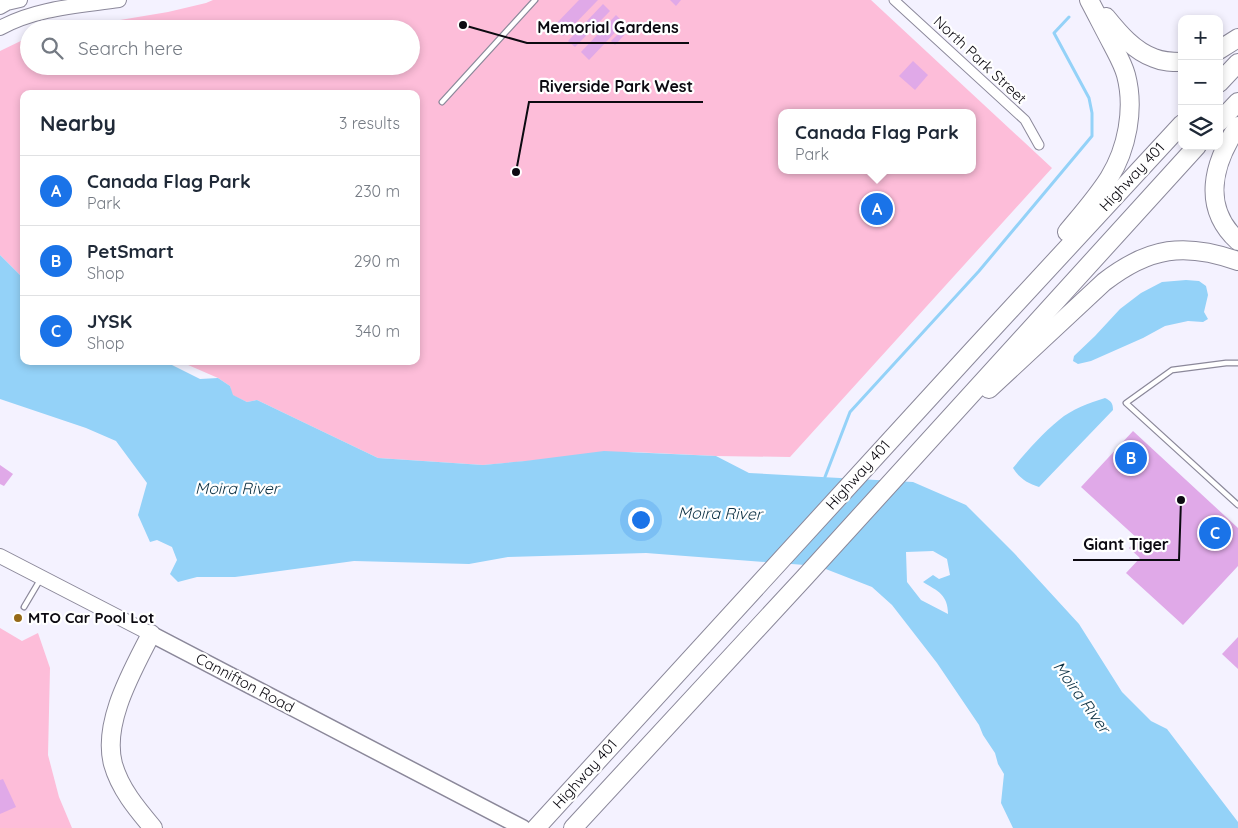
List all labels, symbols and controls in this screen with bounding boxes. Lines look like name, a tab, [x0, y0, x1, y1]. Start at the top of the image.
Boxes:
callout: Memorial Gardens	[527, 12, 689, 43]
street label: North Park Street	[930, 12, 1031, 108]
map controls	[1178, 15, 1223, 150]
button: +	[1178, 15, 1223, 60]
text: Memorial Gardens	[537, 17, 679, 37]
search box	[20, 20, 420, 75]
icon: search	[38, 34, 66, 62]
text: Search here	[78, 36, 183, 60]
button: −	[1178, 60, 1223, 105]
callout: Riverside Park West	[529, 71, 703, 102]
text: Riverside Park West	[539, 76, 693, 96]
button: layers	[1178, 105, 1223, 150]
popup	[778, 109, 976, 174]
text: Nearby	[40, 110, 116, 136]
text: 3 results	[339, 113, 400, 133]
text: Canada Flag Park	[795, 120, 959, 144]
street label: Highway 401	[1095, 138, 1168, 215]
text: Park	[795, 144, 829, 164]
text: Canada Flag Park	[87, 169, 251, 193]
text: A	[51, 181, 61, 201]
text: 230 m	[354, 181, 400, 201]
pin: A	[861, 190, 893, 228]
text: Park	[87, 193, 121, 213]
text: PetSmart	[87, 239, 174, 263]
text: B	[51, 251, 61, 271]
text: 290 m	[354, 251, 400, 271]
text: Shop	[87, 263, 124, 283]
text: JYSK	[87, 309, 132, 333]
text: C	[51, 321, 61, 341]
text: 340 m	[355, 321, 400, 341]
text: Shop	[87, 333, 124, 353]
street label: Highway 401	[821, 436, 894, 513]
pin: B	[1115, 439, 1147, 477]
water label: Moira River	[195, 478, 281, 498]
water label: Moira River	[678, 502, 764, 524]
your location	[628, 507, 654, 533]
pin: C	[1199, 514, 1231, 552]
callout: Giant Tiger	[1073, 529, 1179, 560]
text: Giant Tiger	[1083, 534, 1169, 554]
place label: MTO Car Pool Lot	[28, 608, 154, 627]
marker: MTO Car Pool Lot	[12, 612, 24, 624]
street label: Cannifton Road	[193, 649, 298, 717]
water label: Moira River	[1049, 657, 1116, 738]
street label: Highway 401	[548, 735, 621, 812]

